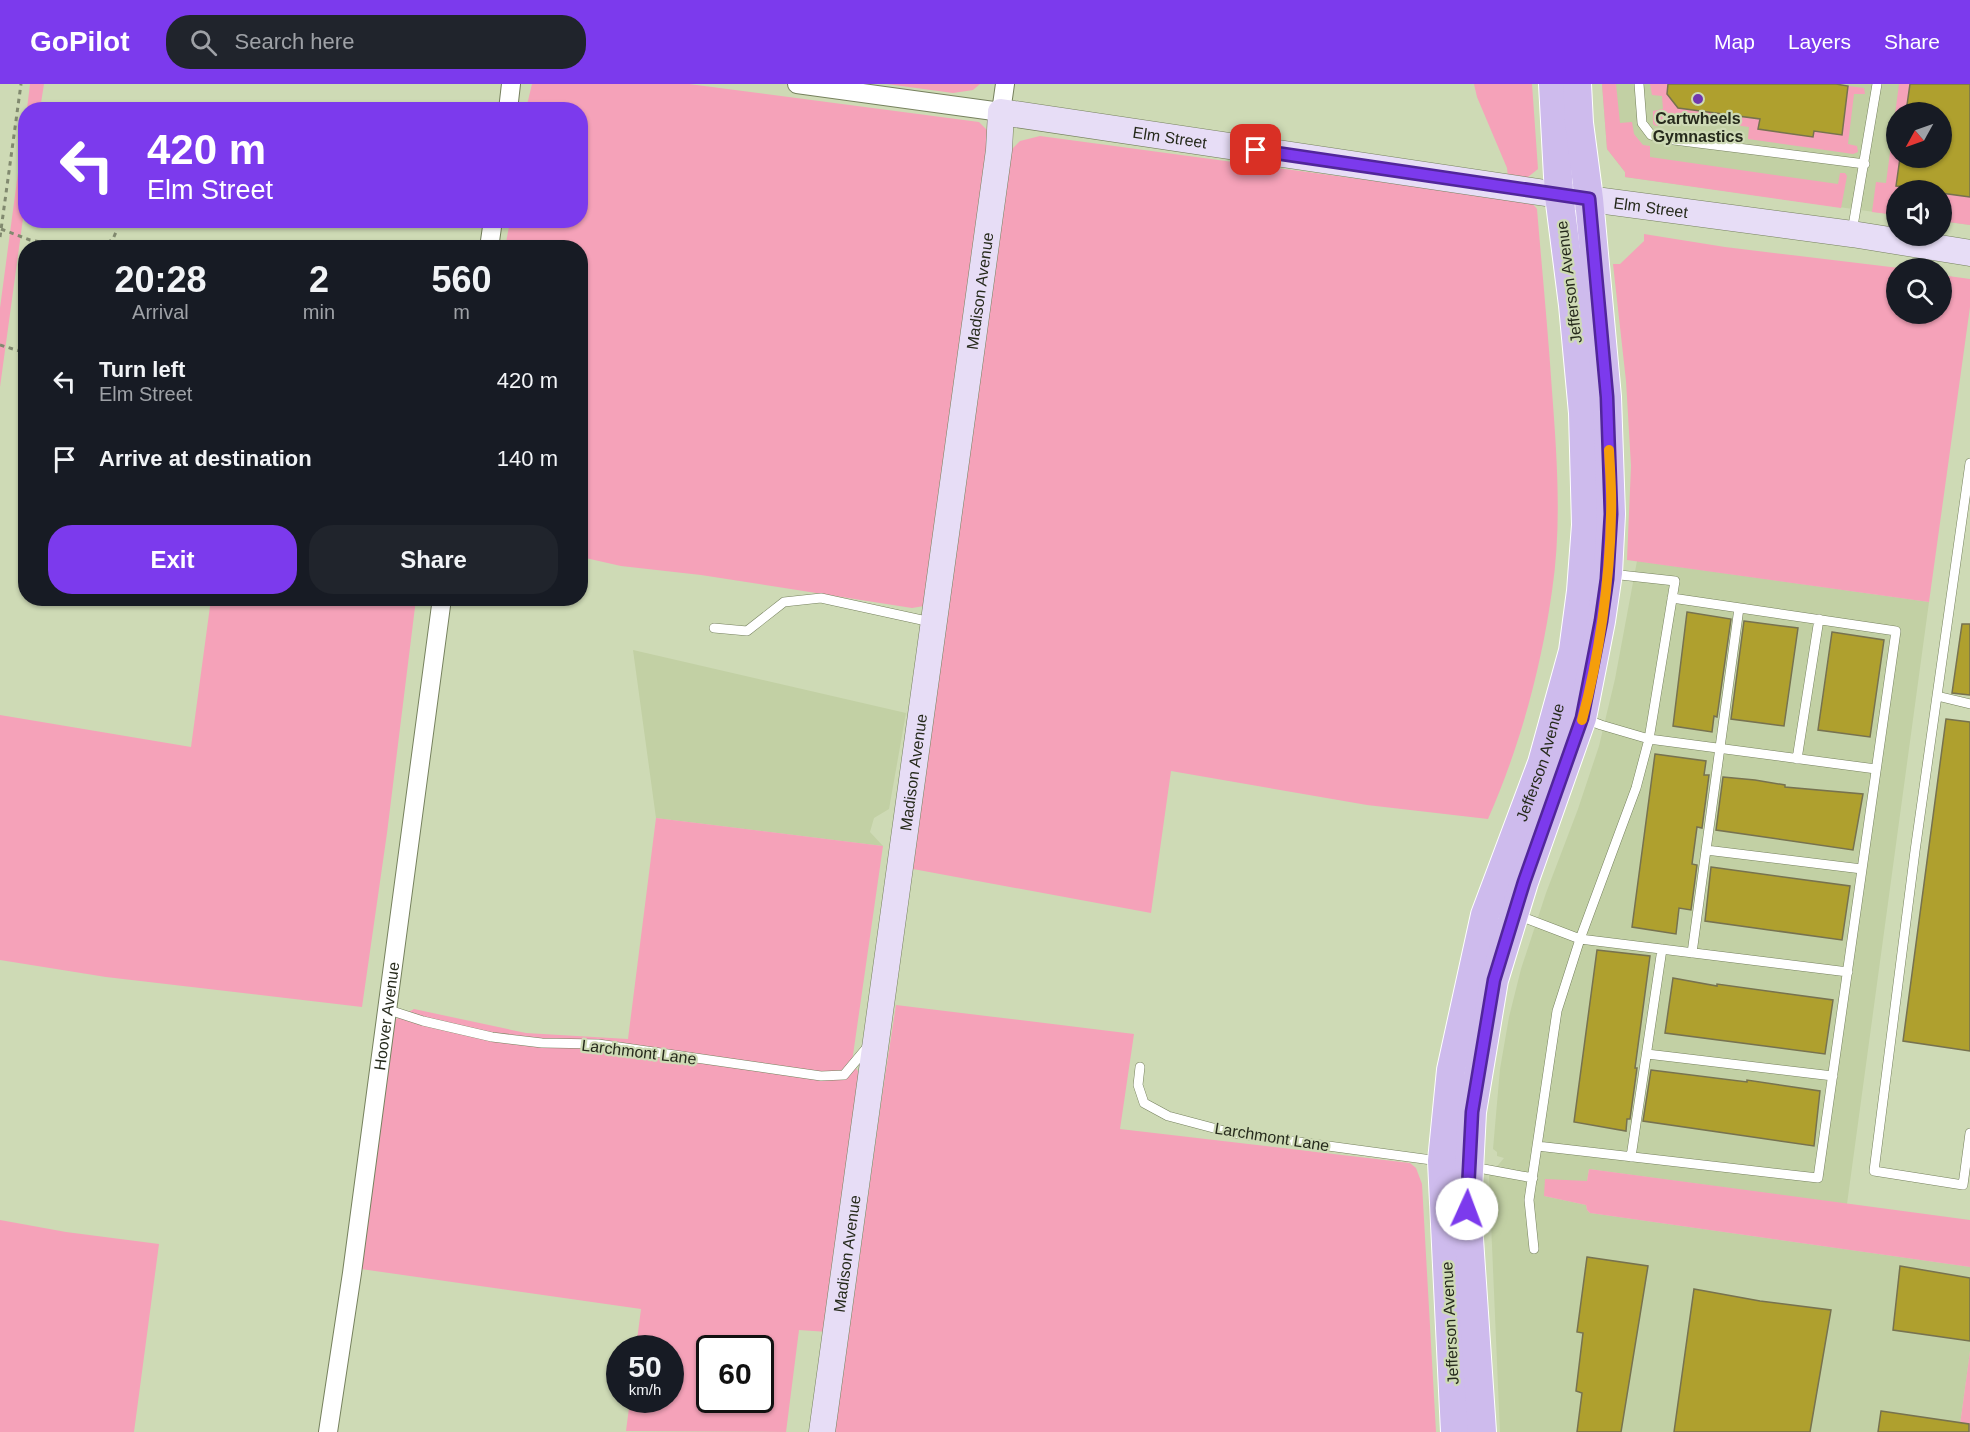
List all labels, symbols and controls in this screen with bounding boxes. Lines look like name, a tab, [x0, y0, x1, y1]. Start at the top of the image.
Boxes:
search box	[166, 15, 586, 69]
text: GoPilot	[30, 26, 130, 57]
icon: search	[187, 26, 220, 59]
text: Search here	[235, 29, 354, 54]
text: Map	[1714, 30, 1755, 53]
text: Layers	[1788, 30, 1851, 53]
text: Share	[1884, 30, 1940, 53]
marker: Cartwheels Gymnastics	[1691, 92, 1705, 106]
north arrow	[1886, 102, 1952, 168]
map controls	[1886, 102, 1952, 324]
place label: Cartwheels Gymnastics	[1653, 110, 1743, 145]
street label: Elm Street	[1132, 123, 1209, 151]
pin	[1230, 124, 1281, 175]
icon: left	[48, 126, 126, 204]
text: 420 m	[147, 126, 266, 173]
icon: arrive	[1239, 133, 1272, 166]
text: Elm Street	[147, 175, 273, 205]
button: sound	[1886, 180, 1952, 246]
street label: Elm Street	[1613, 194, 1690, 221]
street label: Jefferson Avenue	[1553, 220, 1585, 344]
street label: Madison Avenue	[963, 231, 996, 350]
button: search	[1886, 258, 1952, 324]
text: 20:28	[114, 259, 206, 300]
text: 2	[309, 259, 329, 300]
text: 560	[431, 259, 492, 300]
text: Arrival	[132, 301, 189, 323]
text: min	[303, 301, 335, 323]
text: m	[453, 301, 470, 323]
text: Turn left	[99, 357, 185, 382]
icon: left	[48, 365, 81, 398]
text: 420 m	[497, 368, 558, 393]
text: Elm Street	[99, 383, 192, 405]
icon: arrive	[48, 443, 81, 476]
text: Arrive at destination	[99, 446, 312, 471]
text: 140 m	[497, 446, 558, 471]
button: Exit	[48, 525, 297, 594]
button: Share	[309, 525, 558, 594]
street label: Jefferson Avenue	[1513, 701, 1567, 823]
street label: Madison Avenue	[897, 713, 930, 832]
street label: Hoover Avenue	[371, 961, 402, 1071]
street label: Larchmont Lane	[581, 1037, 698, 1067]
street label: Larchmont Lane	[1214, 1120, 1331, 1154]
position arrow	[1435, 1177, 1499, 1241]
street label: Madison Avenue	[830, 1194, 863, 1313]
street label: Jefferson Avenue	[1438, 1261, 1462, 1385]
speed limit sign: 60	[696, 1335, 774, 1413]
text: 50	[628, 1350, 662, 1383]
text: km/h	[629, 1381, 661, 1398]

